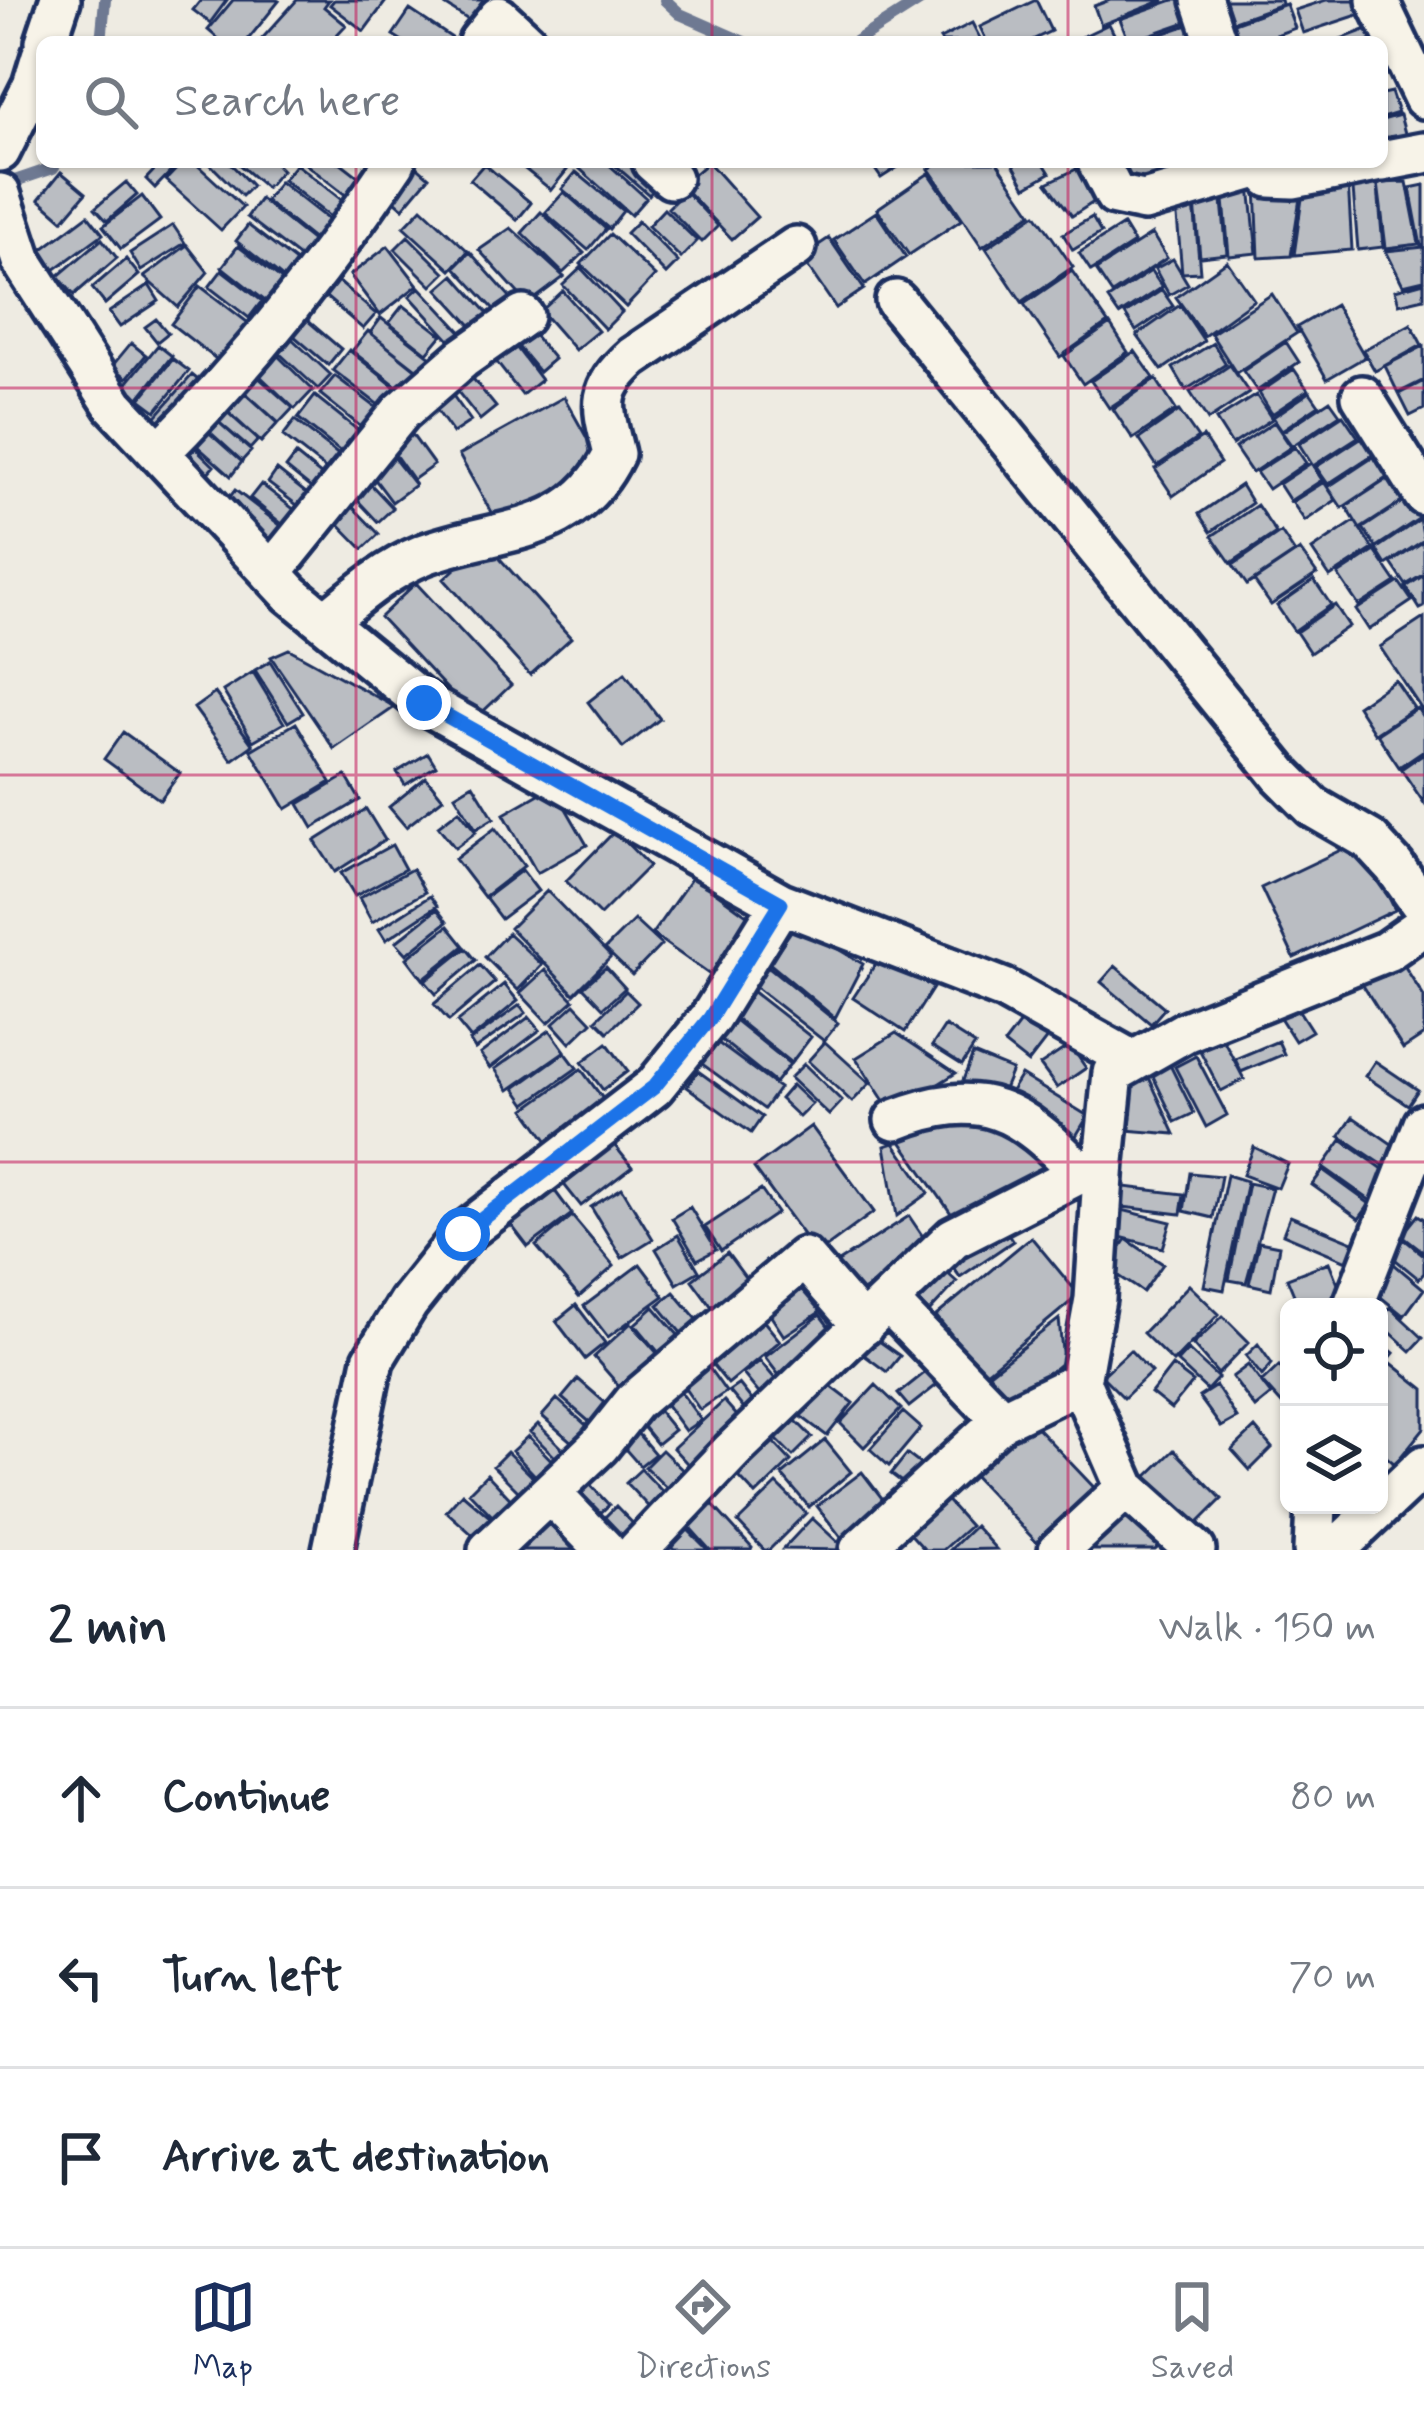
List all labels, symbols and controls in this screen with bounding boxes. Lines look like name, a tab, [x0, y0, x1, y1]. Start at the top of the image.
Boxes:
search box	[36, 36, 1388, 168]
icon: search	[78, 69, 144, 135]
text: Search here	[174, 73, 401, 132]
route end	[397, 676, 451, 730]
route start	[436, 1207, 490, 1261]
map controls	[1280, 1298, 1388, 1514]
button: locate	[1280, 1298, 1388, 1406]
button: layers	[1280, 1406, 1388, 1514]
text: 2 min	[48, 1595, 168, 1661]
text: Walk · 150 m	[1158, 1603, 1376, 1654]
icon: ahead	[48, 1765, 114, 1831]
text: Continue	[162, 1768, 330, 1827]
text: 80 m	[1290, 1772, 1376, 1823]
icon: left	[48, 1945, 114, 2011]
text: Turn left	[162, 1948, 342, 2007]
text: 70 m	[1288, 1952, 1376, 2003]
icon: arrive	[48, 2125, 114, 2191]
text: Arrive at destination	[162, 2128, 550, 2187]
tab: Map	[190, 2274, 256, 2390]
tab: Directions	[635, 2274, 771, 2390]
tab: Saved	[1151, 2274, 1234, 2390]

